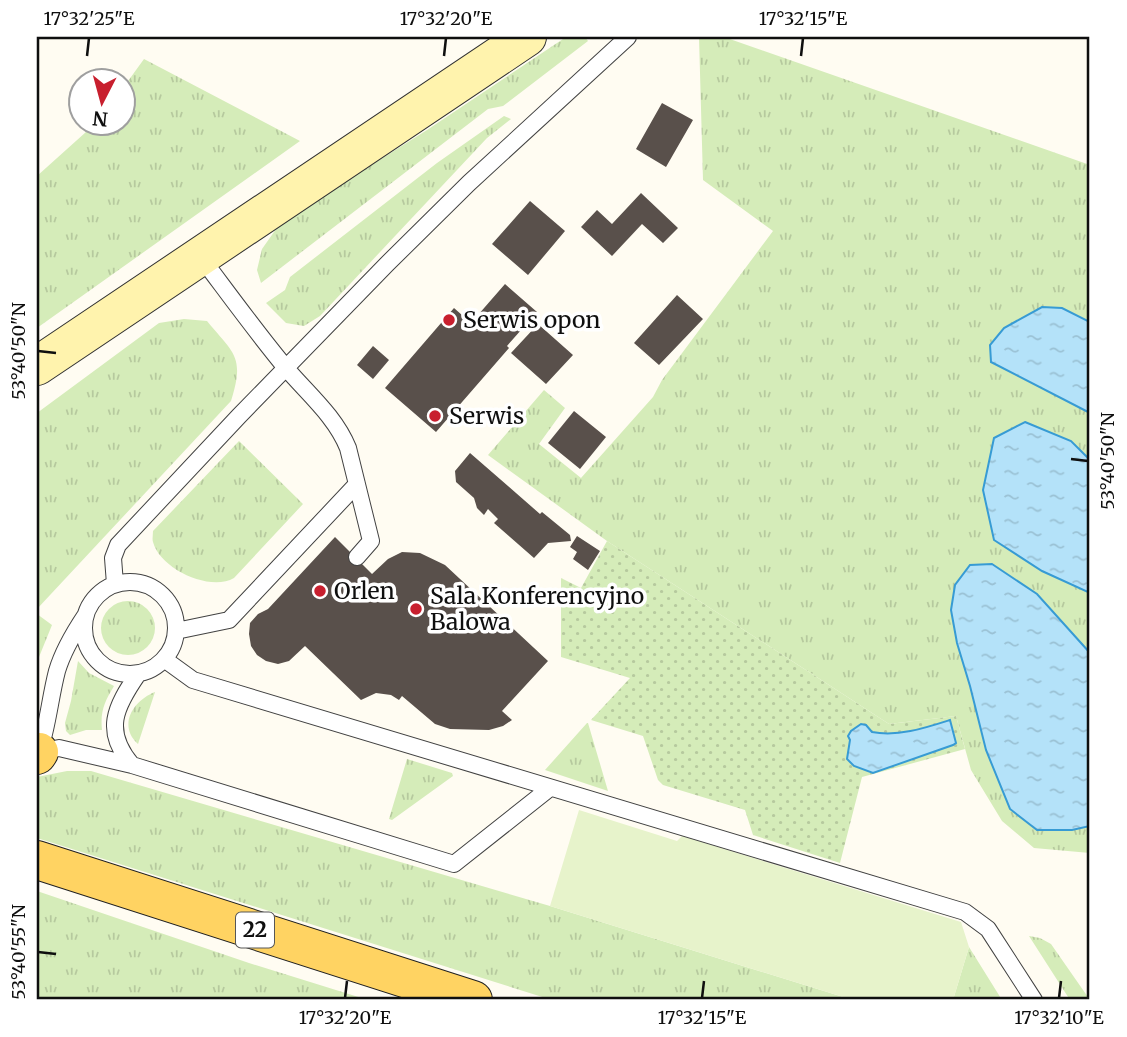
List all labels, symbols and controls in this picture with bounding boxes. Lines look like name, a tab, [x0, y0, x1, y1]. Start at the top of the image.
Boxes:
text: 17°32'25"E	[44, 7, 135, 30]
text: 17°32'20"E	[400, 7, 493, 30]
text: 17°32'15"E	[759, 7, 848, 30]
north arrow	[66, 66, 136, 136]
text: N	[92, 106, 109, 132]
text: 53°40'50"N	[7, 302, 30, 400]
place label: Serwis opon	[463, 305, 601, 334]
marker: Serwis opon	[441, 312, 457, 328]
place label: Serwis	[449, 401, 524, 430]
marker: Serwis	[427, 408, 443, 424]
text: 53°40'50"N	[1096, 412, 1119, 510]
place label: Orlen	[334, 576, 395, 605]
place label: Sala Konferencyjno Balowa	[430, 581, 644, 636]
marker: Orlen	[312, 583, 328, 599]
marker: Sala Konferencyjno Balowa	[408, 601, 424, 617]
text: 53°40'55"N	[7, 904, 30, 1000]
road number: 22	[236, 912, 274, 948]
text: 17°32'20"E	[299, 1006, 392, 1029]
text: 17°32'15"E	[658, 1006, 747, 1029]
text: 17°32'10"E	[1014, 1006, 1104, 1029]

